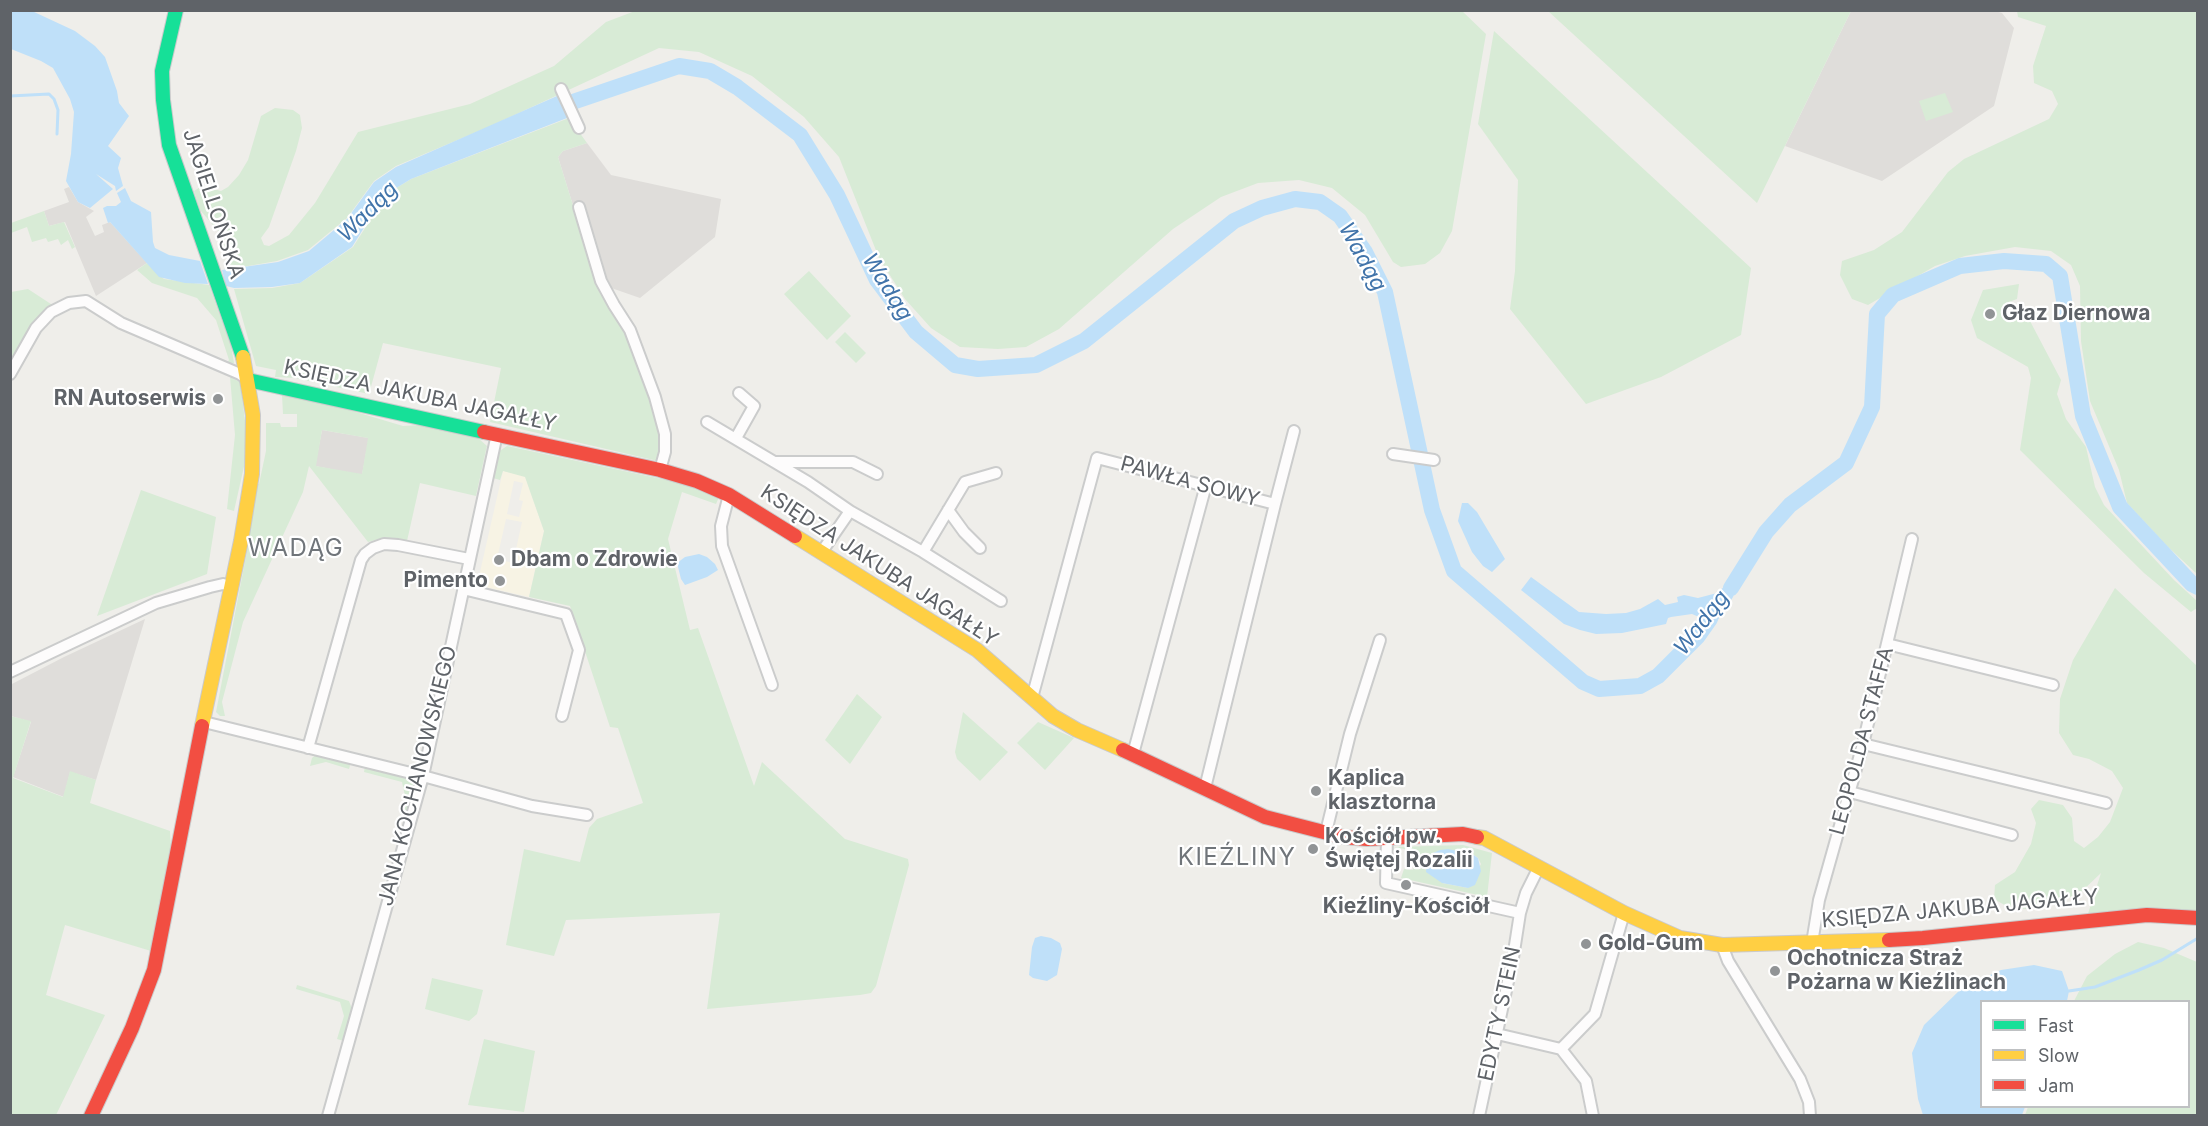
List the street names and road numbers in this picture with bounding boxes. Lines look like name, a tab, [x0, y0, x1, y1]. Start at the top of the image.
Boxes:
street label: JAGIELLOŃSKA	[177, 126, 249, 282]
street label: KSIĘDZA JAKUBA JAGAŁŁY	[281, 355, 559, 437]
street label: PAWŁA SOWY	[1118, 451, 1262, 513]
street label: KSIĘDZA JAKUBA JAGAŁŁY	[756, 480, 1002, 652]
street label: JANA KOCHANOWSKIEGO	[373, 643, 463, 909]
street label: LEOPOLDA STAFFA	[1825, 644, 1899, 838]
street label: KSIĘDZA JAKUBA JAGAŁŁY	[1820, 884, 2100, 934]
street label: EDYTY STEIN	[1473, 944, 1527, 1084]

